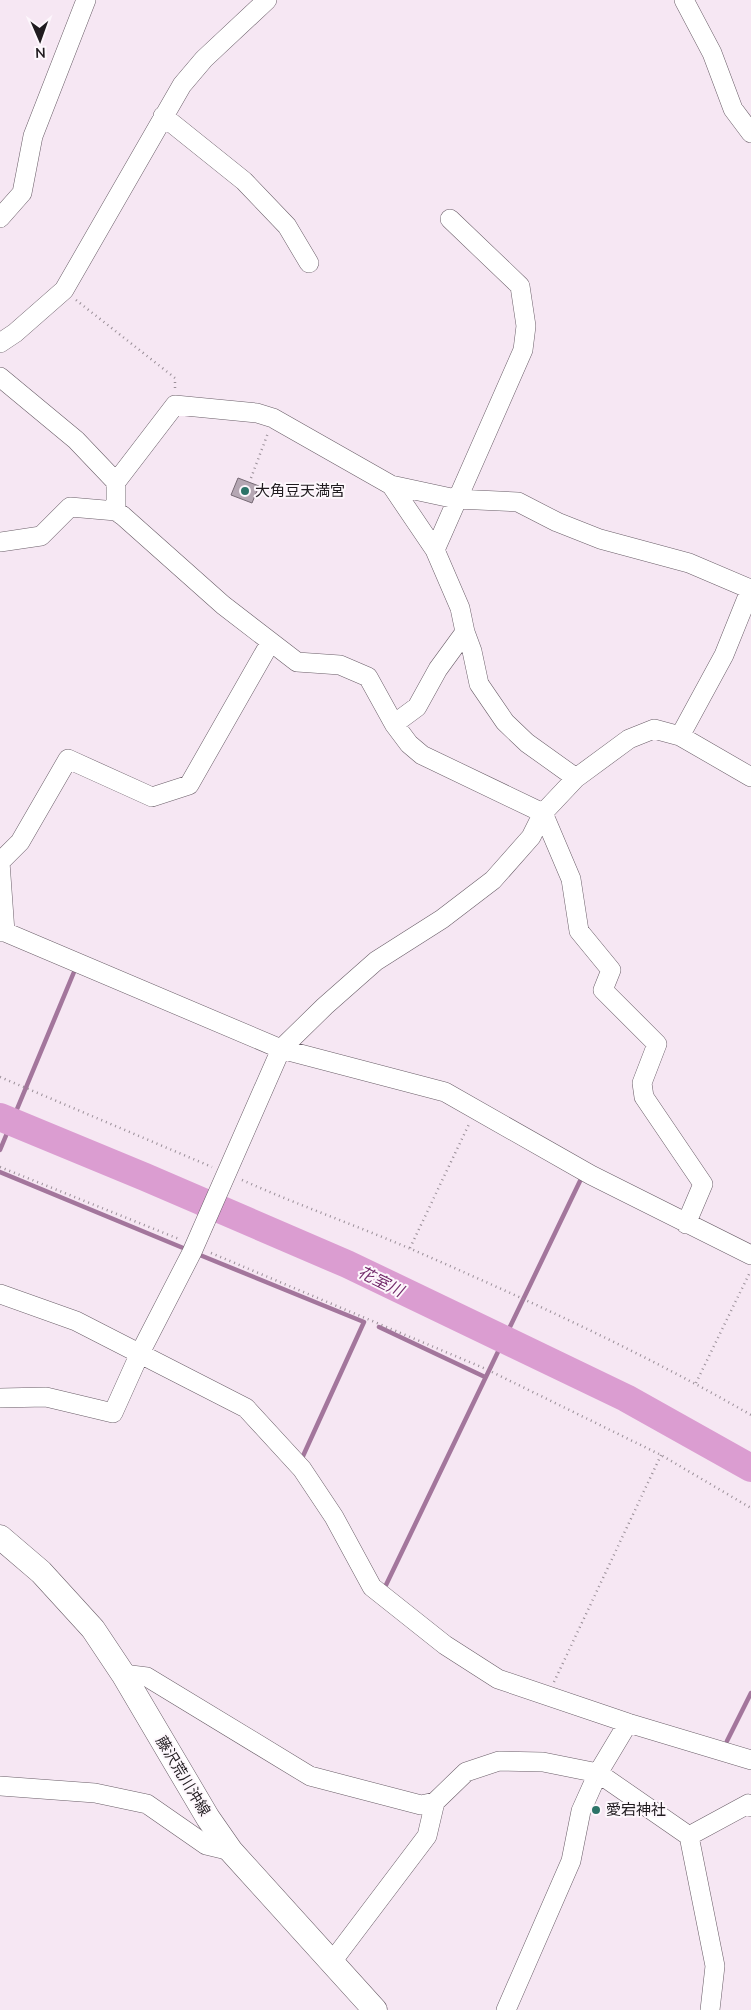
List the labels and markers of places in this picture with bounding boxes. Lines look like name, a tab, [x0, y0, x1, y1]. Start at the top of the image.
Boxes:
place label: 大角豆天満宮	[255, 481, 345, 501]
marker: 大角豆天満宮	[239, 485, 251, 497]
place label: 愛宕神社	[606, 1800, 666, 1820]
marker: 愛宕神社	[590, 1804, 602, 1816]

